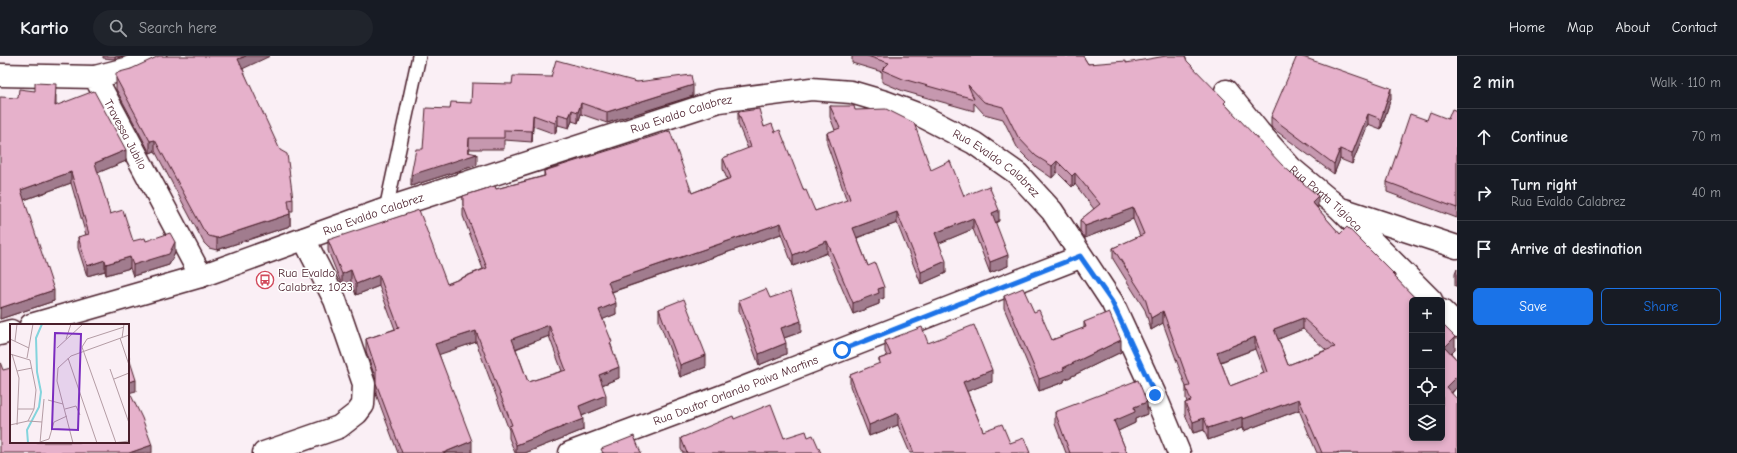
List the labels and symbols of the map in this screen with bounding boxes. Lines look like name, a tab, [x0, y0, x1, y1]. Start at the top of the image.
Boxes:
street label: Rua Evaldo Calabrez	[629, 92, 734, 136]
street label: Travessa Jubilo	[101, 97, 150, 172]
street label: Rua Evaldo Calabrez	[950, 126, 1043, 201]
street label: Rua Ponta Tigioca	[1286, 163, 1365, 234]
street label: Rua Evaldo Calabrez	[321, 190, 426, 238]
place label: Rua Evaldo Calabrez, 1023	[278, 266, 353, 294]
bus stop icon: Rua Evaldo Calabrez, 1023	[255, 270, 275, 290]
inset map	[10, 324, 129, 443]
route start	[833, 341, 851, 359]
street label: Rua Doutor Orlando Paiva Martins	[651, 353, 820, 428]
route end	[1146, 386, 1164, 404]

